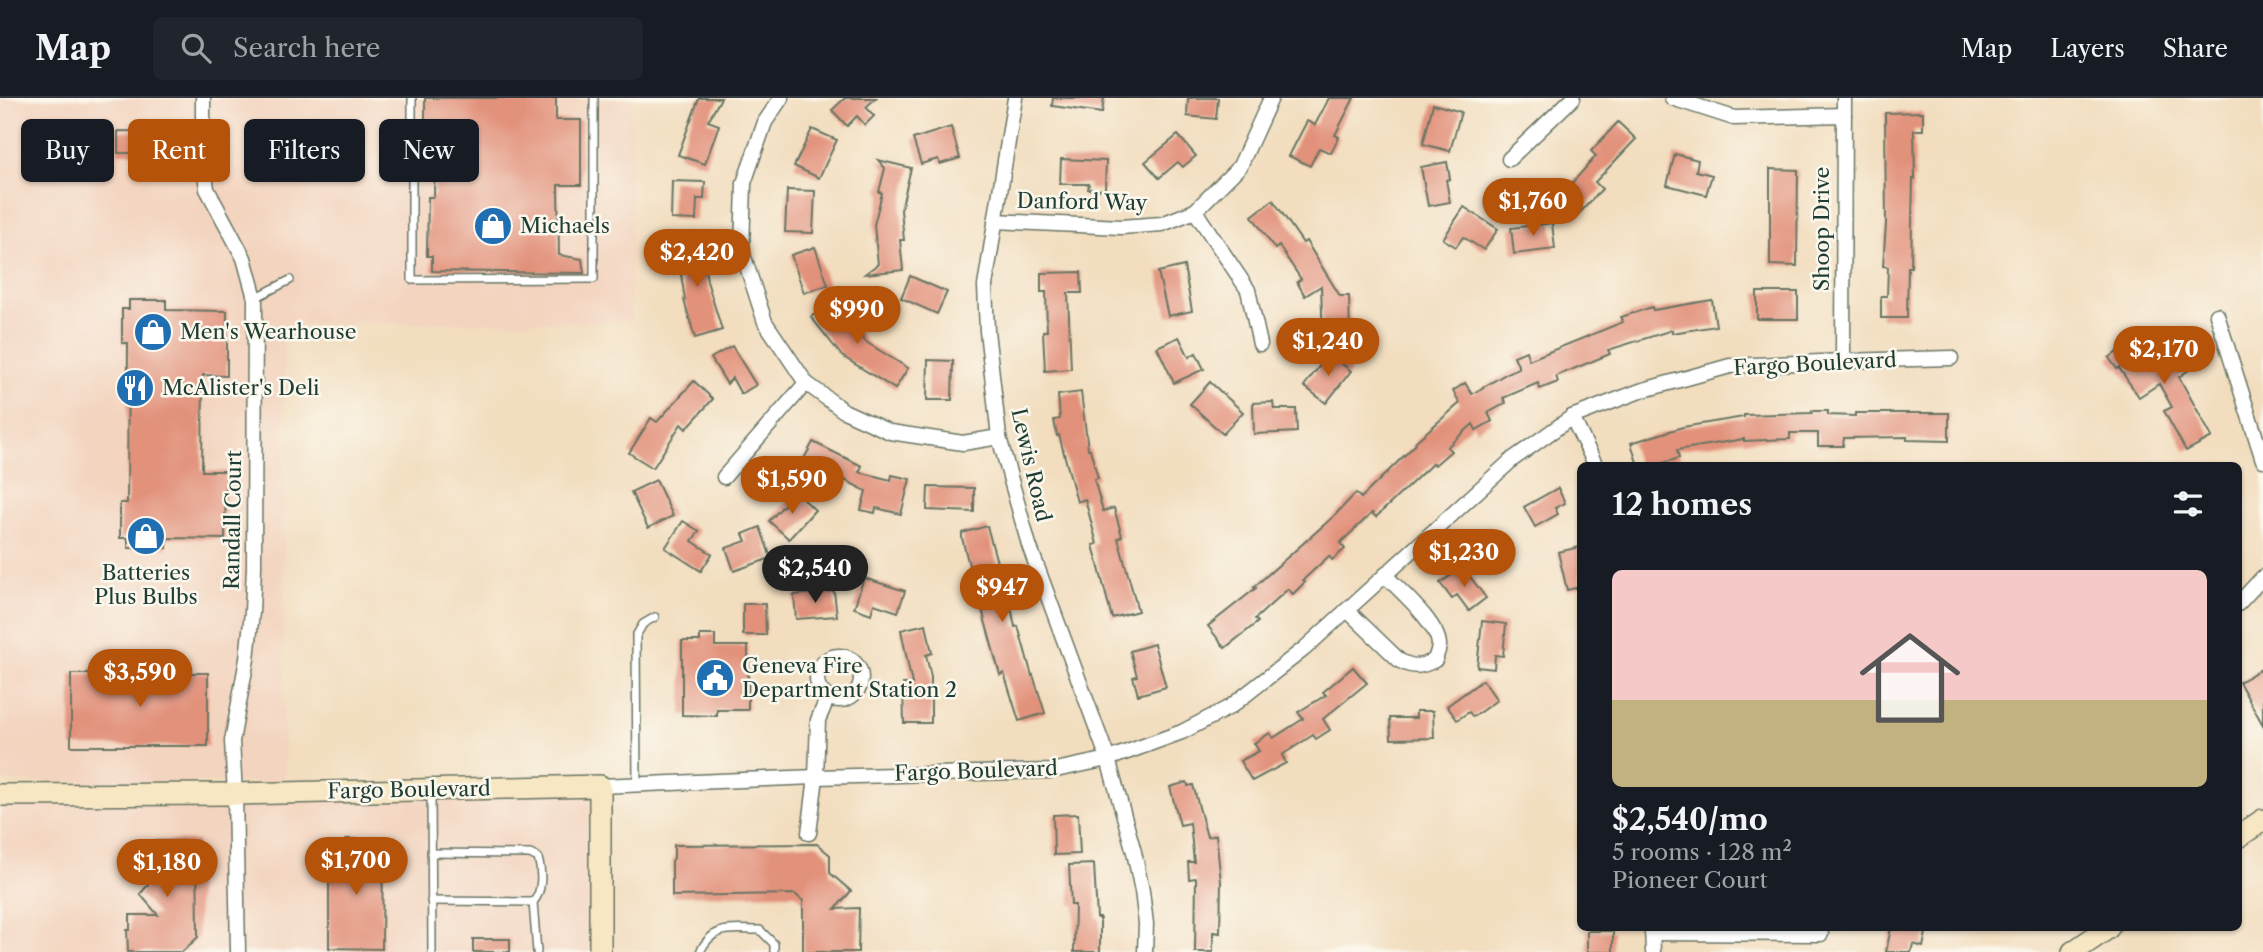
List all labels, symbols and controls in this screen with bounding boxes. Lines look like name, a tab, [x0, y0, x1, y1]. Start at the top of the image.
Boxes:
search box	[153, 17, 643, 80]
text: Map	[35, 28, 111, 69]
icon: search	[177, 29, 215, 67]
text: Search here	[233, 32, 380, 64]
text: Map	[1961, 34, 2012, 63]
text: Layers	[2050, 34, 2125, 63]
text: Share	[2163, 34, 2228, 63]
chip: Buy	[21, 119, 114, 182]
chip: Rent	[128, 119, 230, 182]
chip: Filters	[244, 119, 365, 182]
chip: New	[379, 119, 479, 182]
street label: Shoop Drive	[1809, 167, 1834, 291]
pin: $1,760	[1476, 178, 1590, 238]
text: $1,760	[1498, 187, 1568, 215]
street label: Danford Way	[1016, 188, 1148, 215]
shop icon: Michaels	[472, 205, 514, 247]
place label: Michaels	[520, 213, 610, 238]
pin: $2,420	[640, 230, 754, 289]
text: $2,420	[660, 238, 734, 266]
pin: $990	[816, 286, 898, 346]
text: $990	[830, 295, 884, 323]
shop icon: Men's Wearhouse	[132, 311, 174, 353]
pin: $1,240	[1271, 318, 1385, 378]
place label: Men's Wearhouse	[180, 319, 356, 344]
text: $1,240	[1292, 327, 1364, 355]
pin: $2,170	[2107, 327, 2221, 386]
text: $2,170	[2129, 335, 2199, 363]
street label: Fargo Boulevard	[1733, 347, 1897, 380]
restaurant icon: McAlister's Deli	[114, 367, 156, 409]
place label: McAlister's Deli	[162, 375, 320, 400]
street label: Lewis Road	[1006, 406, 1057, 524]
street label: Randall Court	[219, 449, 246, 590]
pin: $1,590	[735, 456, 849, 516]
text: $1,590	[757, 465, 827, 493]
icon: filters	[2169, 485, 2207, 523]
text: 12 homes	[1612, 486, 1752, 523]
shop icon: Batteries Plus Bulbs	[125, 515, 167, 557]
pin: $1,230	[1407, 530, 1521, 589]
text: $1,230	[1429, 538, 1499, 566]
pin: $2,540	[758, 546, 872, 605]
text: $2,540	[778, 554, 852, 582]
place label: Batteries Plus Bulbs	[94, 560, 198, 609]
pin: $947	[961, 564, 1043, 624]
text: $947	[976, 573, 1028, 601]
icon: home	[1847, 615, 1973, 741]
pin: $3,590	[83, 650, 197, 709]
place label: Geneva Fire Department Station 2	[742, 653, 957, 702]
public building icon: Geneva Fire Department Station 2	[694, 657, 736, 699]
text: $3,590	[103, 658, 177, 686]
street label: Fargo Boulevard	[894, 755, 1058, 786]
street label: Fargo Boulevard	[327, 776, 491, 803]
text: $2,540/mo	[1612, 801, 1768, 838]
pin: $1,700	[299, 838, 413, 897]
text: 5 rooms · 128 m²	[1612, 838, 1792, 866]
pin: $1,180	[110, 840, 224, 899]
text: $1,700	[321, 846, 391, 874]
text: $1,180	[133, 848, 201, 876]
text: Pioneer Court	[1612, 866, 1768, 894]

